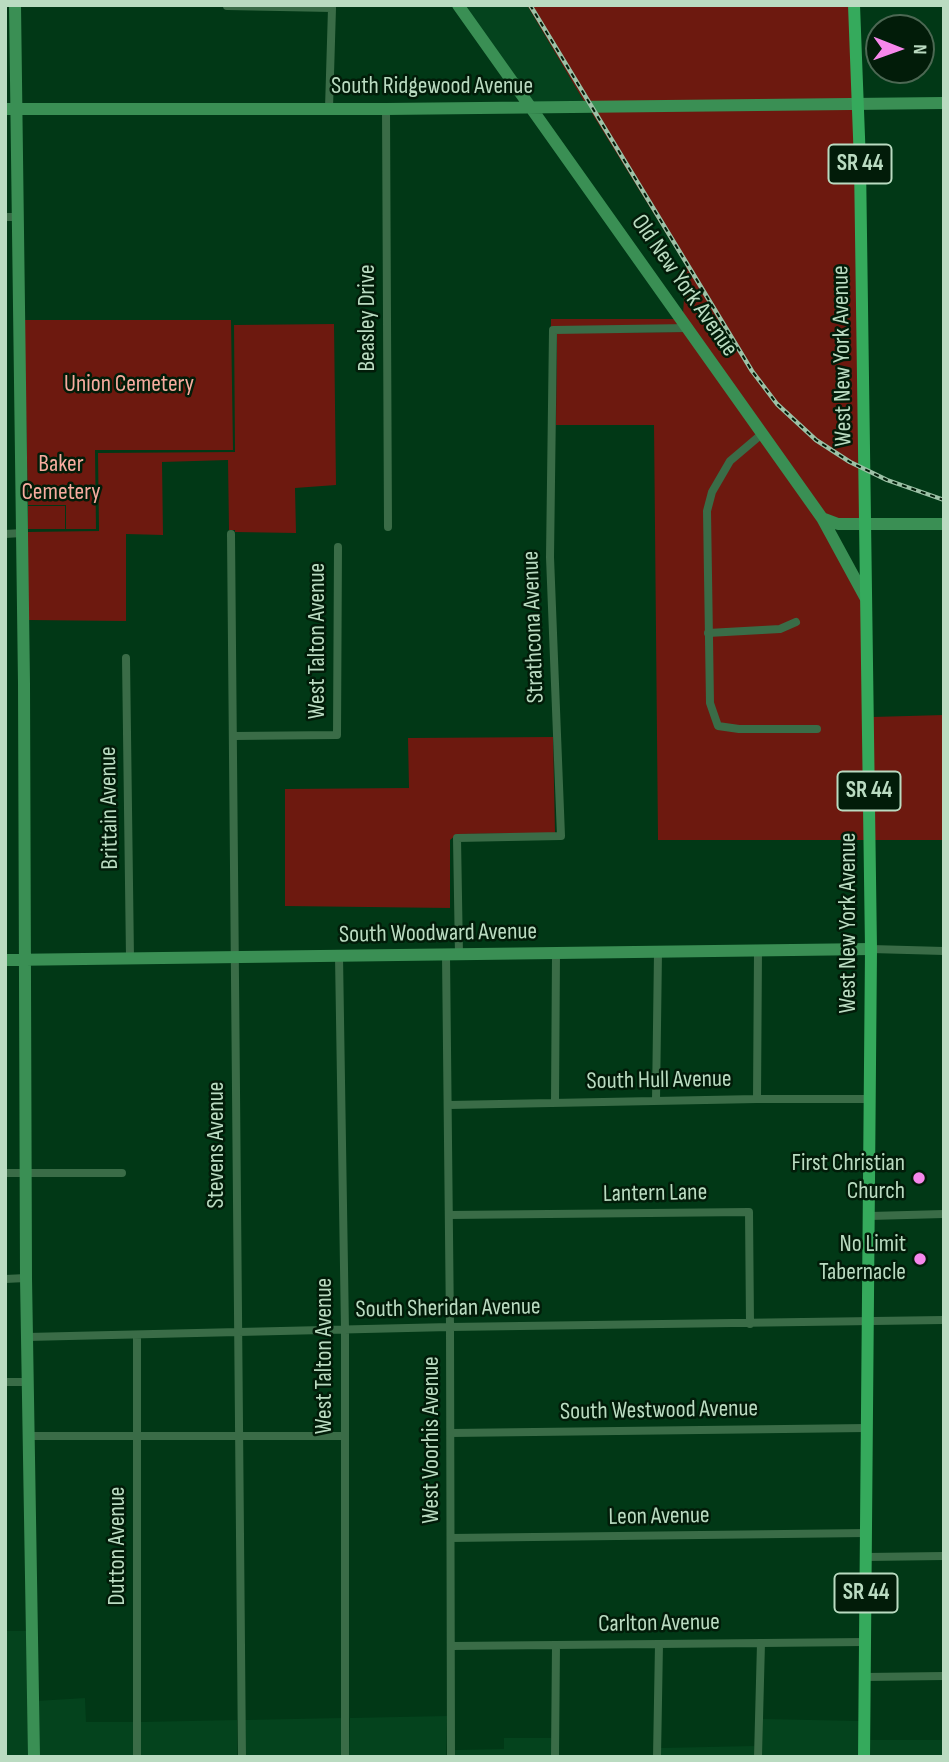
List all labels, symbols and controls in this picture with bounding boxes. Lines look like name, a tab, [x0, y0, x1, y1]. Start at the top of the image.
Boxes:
north arrow	[865, 14, 935, 84]
text: N	[908, 44, 931, 55]
street label: South Ridgewood Avenue	[331, 73, 533, 101]
road number: SR 44	[828, 144, 892, 183]
street label: Old New York Avenue	[624, 210, 744, 362]
street label: Beasley Drive	[354, 264, 382, 372]
street label: West New York Avenue	[827, 265, 859, 447]
park label: Union Cemetery	[64, 371, 194, 399]
park label: Baker Cemetery	[21, 451, 101, 507]
street label: Strathcona Avenue	[517, 550, 551, 704]
street label: West Talton Avenue	[304, 563, 332, 719]
street label: Brittain Avenue	[95, 746, 125, 870]
road number: SR 44	[838, 772, 900, 810]
street label: West New York Avenue	[835, 832, 863, 1014]
street label: South Woodward Avenue	[339, 918, 537, 950]
street label: South Hull Avenue	[586, 1065, 732, 1097]
street label: Stevens Avenue	[203, 1081, 231, 1209]
place label: First Christian Church	[792, 1150, 905, 1206]
marker: First Christian Church	[911, 1170, 927, 1186]
street label: Lantern Lane	[603, 1179, 707, 1209]
place label: No Limit Tabernacle	[819, 1231, 906, 1287]
marker: No Limit Tabernacle	[912, 1251, 928, 1267]
street label: West Talton Avenue	[311, 1278, 339, 1434]
street label: South Sheridan Avenue	[355, 1293, 541, 1325]
street label: West Voorhis Avenue	[418, 1356, 446, 1524]
street label: South Westwood Avenue	[560, 1395, 758, 1427]
street label: Dutton Avenue	[104, 1487, 132, 1605]
street label: Leon Avenue	[608, 1502, 710, 1532]
road number: SR 44	[834, 1574, 898, 1612]
street label: Carlton Avenue	[598, 1609, 720, 1639]

